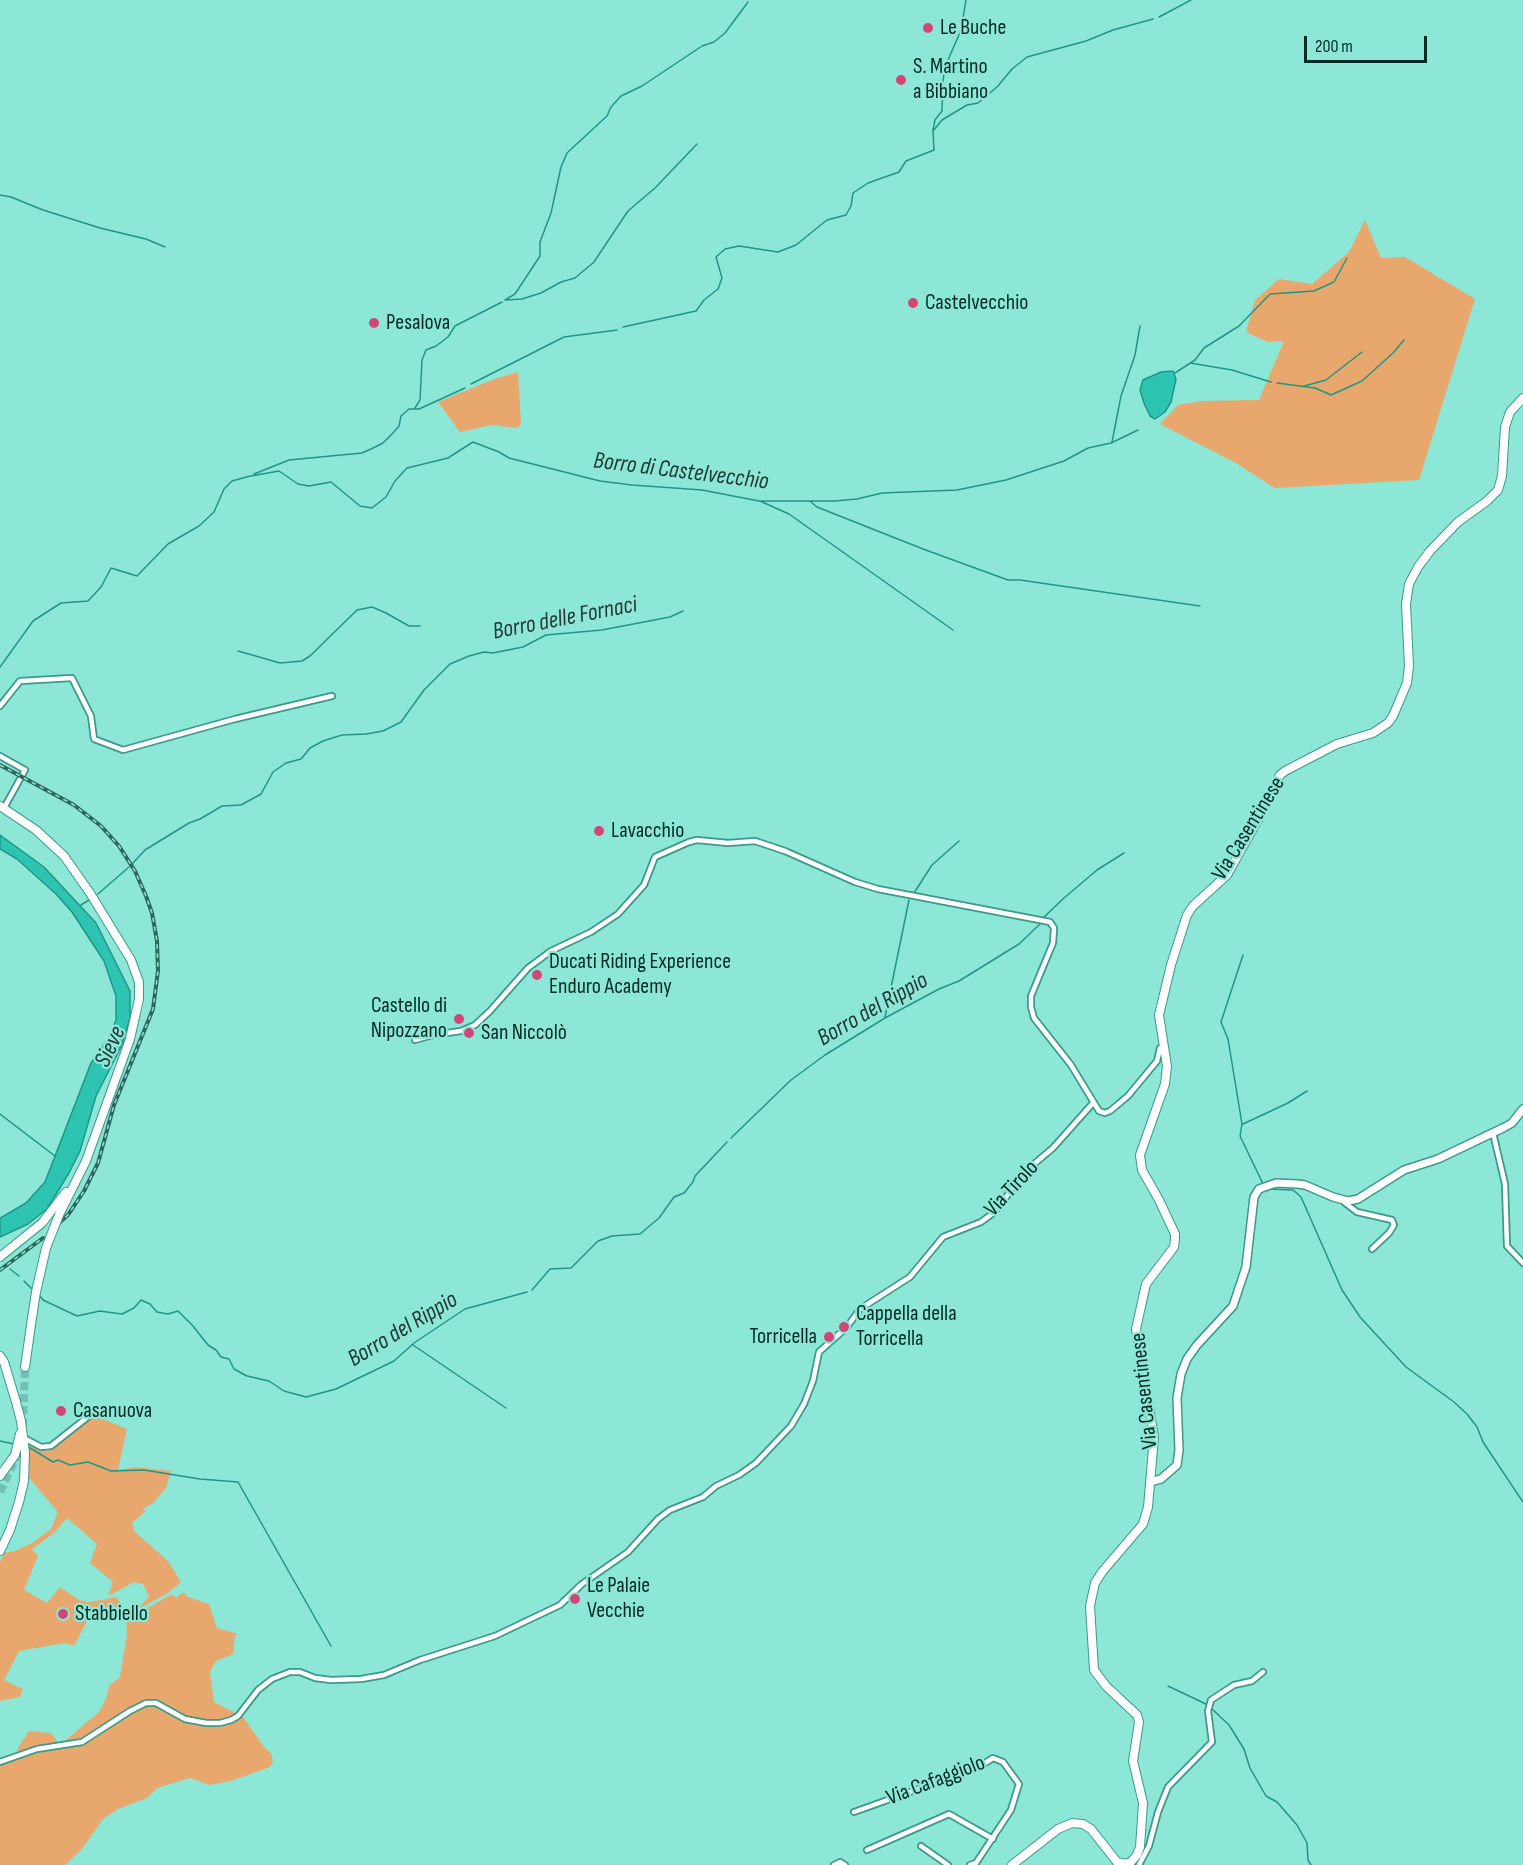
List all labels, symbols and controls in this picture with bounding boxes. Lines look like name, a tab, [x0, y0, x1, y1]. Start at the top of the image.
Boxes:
place label: Le Buche	[940, 15, 1006, 41]
marker: Le Buche	[921, 21, 935, 35]
scale bar	[1307, 24, 1430, 62]
text: 200 m	[1315, 36, 1353, 57]
place label: S. Martino a Bibbiano	[913, 54, 988, 106]
marker: S. Martino a Bibbiano	[894, 73, 908, 87]
place label: Castelvecchio	[925, 290, 1028, 316]
marker: Castelvecchio	[906, 296, 920, 310]
place label: Pesalova	[386, 310, 450, 336]
marker: Pesalova	[367, 316, 381, 330]
water label: Borro di Castelvecchio	[592, 447, 770, 497]
water label: Borro delle Fornaci	[490, 591, 640, 647]
street label: Via Casentinese	[1207, 772, 1291, 886]
place label: Lavacchio	[611, 818, 684, 844]
marker: Lavacchio	[592, 824, 606, 838]
place label: Ducati Riding Experience Enduro Academy	[549, 949, 731, 1000]
water label: Borro del Rippio	[813, 967, 933, 1053]
marker: Ducati Riding Experience Enduro Academy	[530, 968, 544, 982]
place label: Castello di Nipozzano	[371, 993, 447, 1044]
marker: Castello di Nipozzano	[452, 1012, 466, 1026]
place label: San Niccolò	[481, 1020, 567, 1046]
water label: Sieve	[89, 1022, 133, 1072]
marker: San Niccolò	[462, 1026, 476, 1040]
street label: Via Tirolo	[979, 1155, 1045, 1223]
water label: Borro del Rippio	[343, 1286, 463, 1374]
place label: Cappella della Torricella	[856, 1301, 957, 1352]
marker: Cappella della Torricella	[837, 1320, 851, 1334]
place label: Torricella	[749, 1324, 817, 1350]
marker: Torricella	[822, 1330, 836, 1344]
street label: Via Casentinese	[1126, 1332, 1164, 1450]
place label: Casanuova	[73, 1398, 152, 1424]
marker: Casanuova	[54, 1404, 68, 1418]
place label: Le Palaie Vecchie	[587, 1573, 650, 1624]
marker: Le Palaie Vecchie	[568, 1592, 582, 1606]
place label: Stabbiello	[75, 1601, 148, 1627]
marker: Stabbiello	[56, 1607, 70, 1621]
street label: Via Cafaggiolo	[883, 1750, 989, 1812]

